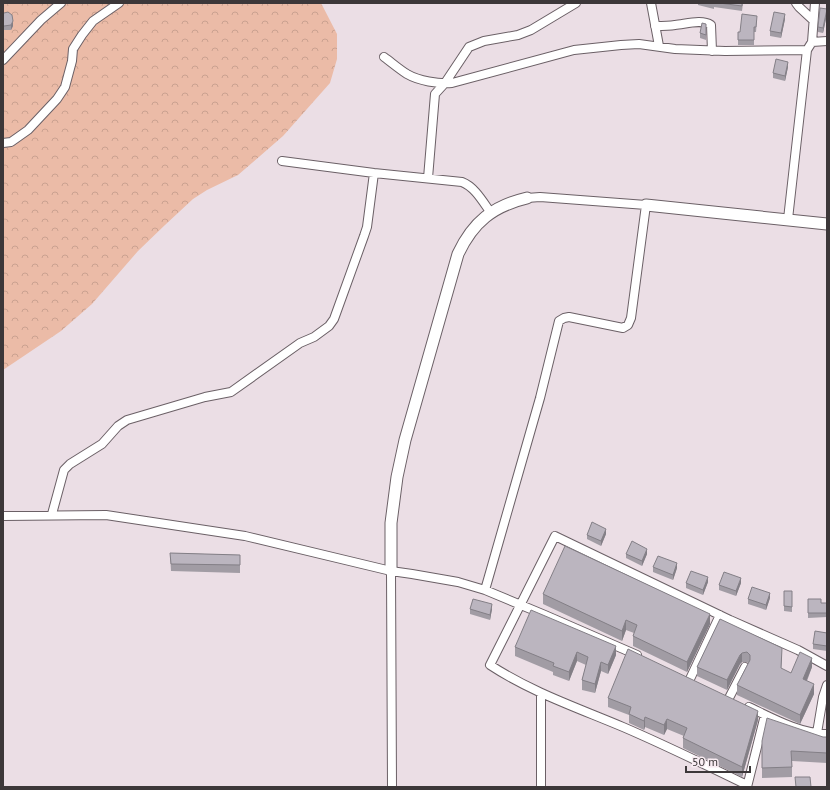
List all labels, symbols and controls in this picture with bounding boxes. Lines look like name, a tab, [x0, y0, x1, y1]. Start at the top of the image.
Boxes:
scale bar	[686, 748, 750, 774]
text: 50 m	[692, 754, 718, 769]

